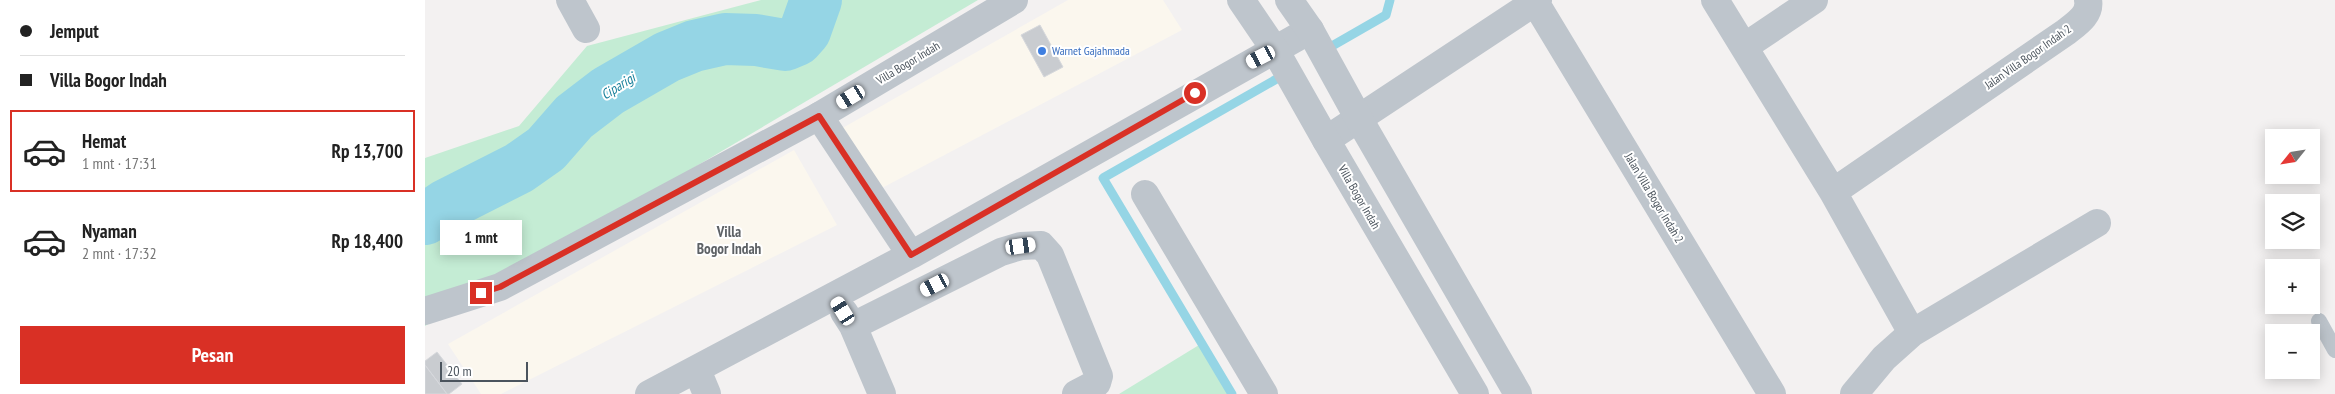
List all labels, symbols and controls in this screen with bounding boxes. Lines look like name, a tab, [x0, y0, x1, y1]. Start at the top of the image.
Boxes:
text: Jemput	[50, 19, 99, 43]
street label: Jalan Villa Bogor Indah 2	[1981, 21, 2074, 93]
street label: Villa Bogor Indah	[872, 38, 942, 88]
place label: Warnet Gajahmada	[1052, 43, 1130, 58]
car	[1244, 44, 1277, 70]
marker: Warnet Gajahmada	[1036, 45, 1048, 57]
text: Villa Bogor Indah	[50, 68, 167, 92]
water label: Ciparigi	[597, 68, 640, 103]
route start	[1184, 82, 1206, 104]
car	[834, 83, 867, 111]
icon: car	[22, 129, 67, 174]
text: Hemat	[82, 129, 126, 153]
north arrow	[2265, 129, 2320, 184]
map controls	[2265, 129, 2320, 379]
text: Rp 13,700	[332, 139, 403, 163]
street label: Jalan Villa Bogor Indah 2	[1621, 149, 1687, 245]
text: 1 mnt · 17:31	[82, 153, 157, 173]
street label: Villa Bogor Indah	[1335, 161, 1384, 231]
button: layers	[2265, 194, 2320, 249]
icon: car	[22, 219, 67, 264]
text: Nyaman	[82, 219, 137, 243]
callout: 1 mnt	[440, 220, 522, 256]
district label: Villa Bogor Indah	[697, 222, 762, 258]
text: 1 mnt	[464, 227, 498, 247]
text: Rp 18,400	[332, 229, 403, 253]
car	[1005, 236, 1036, 256]
text: 2 mnt · 17:32	[82, 243, 157, 263]
button: +	[2265, 259, 2320, 314]
car	[918, 272, 951, 298]
route end	[470, 282, 492, 304]
car	[828, 294, 857, 328]
button: −	[2265, 324, 2320, 379]
button: Pesan	[20, 326, 405, 384]
scale bar	[440, 359, 527, 382]
text: 20 m	[447, 362, 472, 380]

